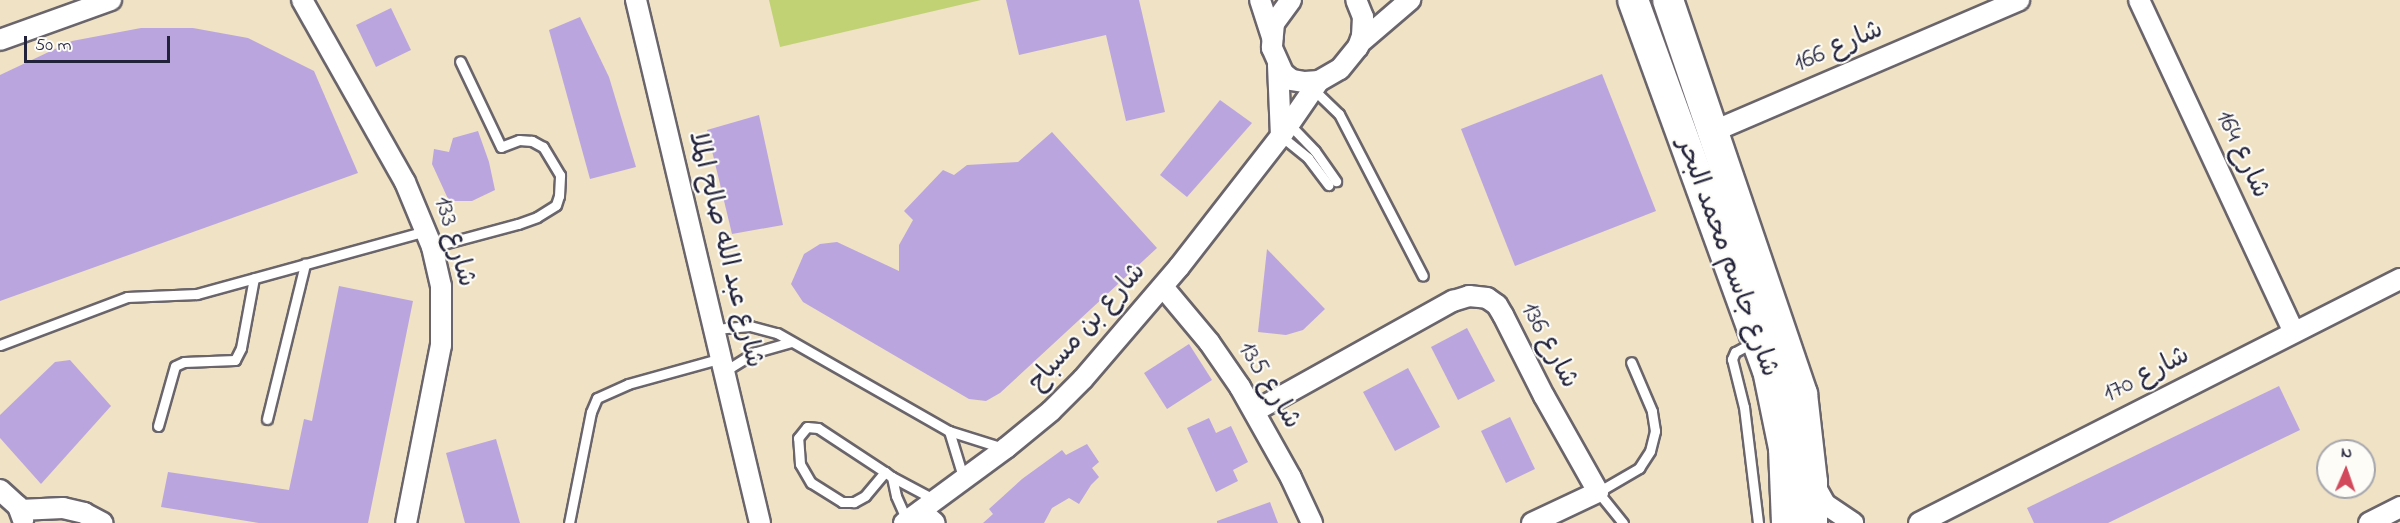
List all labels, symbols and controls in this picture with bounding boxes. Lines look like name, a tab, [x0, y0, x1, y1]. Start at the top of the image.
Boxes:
street label: شارع 166	[1790, 15, 1888, 81]
scale bar	[27, 24, 172, 62]
text: 50 m	[35, 33, 72, 59]
street label: شارع 164	[2207, 106, 2275, 204]
street label: شارع عبد الله صالح الملا	[680, 129, 768, 371]
street label: شارع جاسم محمد البحر	[1668, 134, 1784, 382]
street label: شارع 133	[425, 193, 481, 291]
street label: شارع بن مسباح	[1022, 258, 1154, 398]
street label: شارع 136	[1512, 298, 1584, 394]
street label: شارع 135	[1230, 337, 1306, 435]
street label: شارع 170	[2098, 341, 2196, 411]
north arrow	[2316, 439, 2376, 499]
text: N	[2341, 441, 2352, 465]

